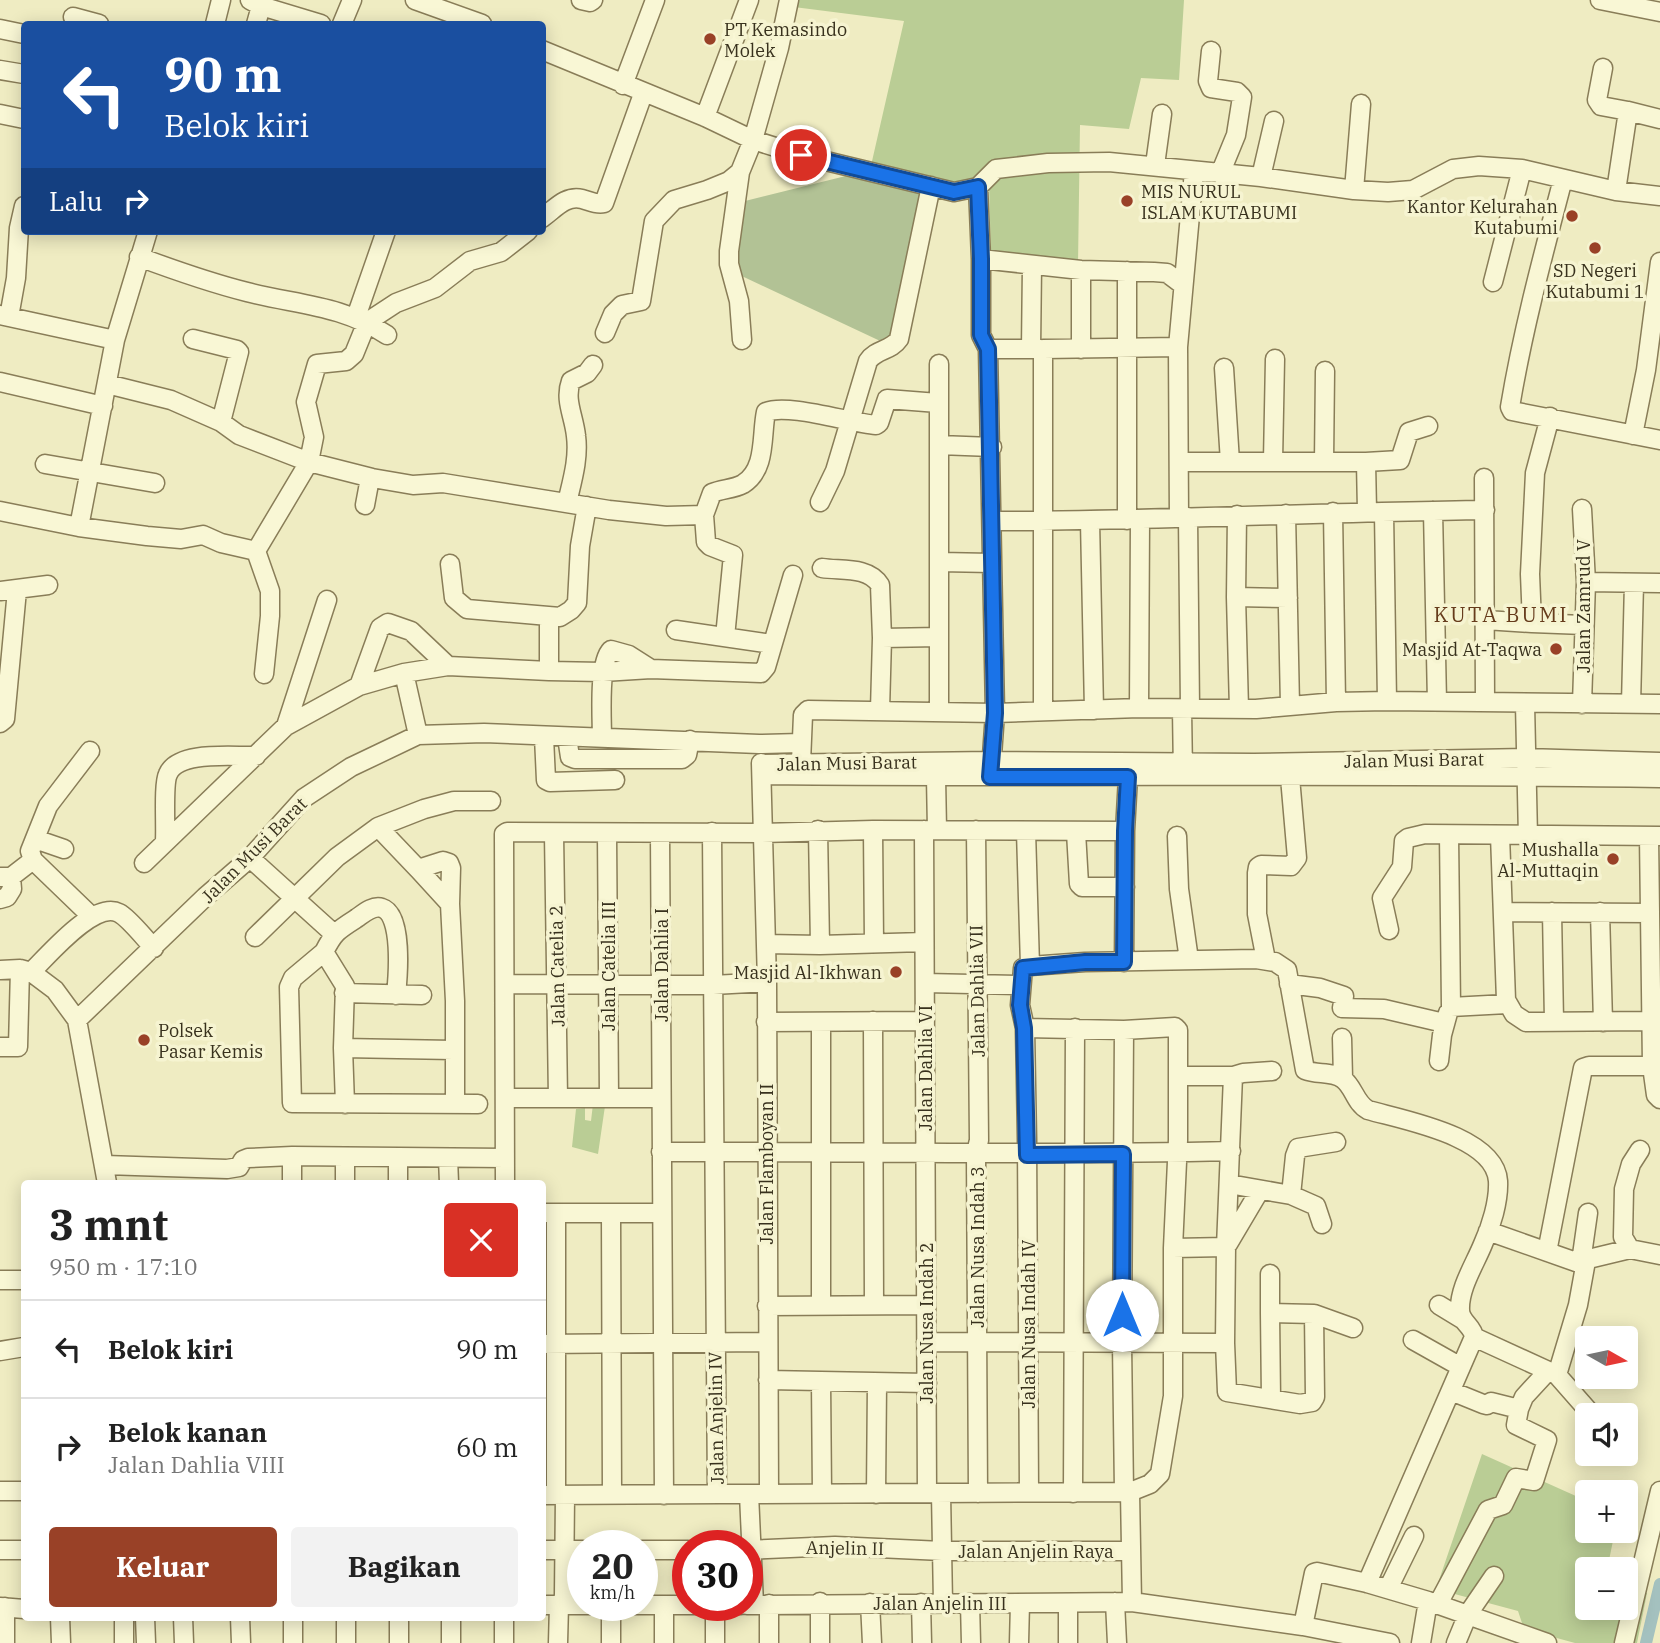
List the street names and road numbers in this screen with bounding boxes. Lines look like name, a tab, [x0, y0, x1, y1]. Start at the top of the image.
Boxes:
street label: Jalan Zamrud V	[1572, 539, 1595, 673]
street label: Jalan Musi Barat	[1344, 747, 1484, 773]
street label: Jalan Musi Barat	[777, 750, 917, 776]
street label: Jalan Musi Barat	[196, 792, 312, 908]
street label: Jalan Catelia III	[597, 901, 620, 1031]
street label: Jalan Catelia 2	[544, 905, 570, 1027]
street label: Jalan Dahlia I	[650, 908, 673, 1022]
street label: Jalan Dahlia VII	[964, 925, 990, 1057]
street label: Jalan Dahlia VI	[914, 1005, 937, 1131]
street label: Jalan Flamboyan II	[755, 1084, 778, 1244]
street label: Jalan Nusa Indah 3	[966, 1166, 989, 1328]
street label: Jalan Nusa Indah IV	[1017, 1240, 1040, 1408]
street label: Jalan Nusa Indah 2	[915, 1242, 938, 1404]
street label: Jalan Anjelin IV	[703, 1351, 729, 1485]
street label: Anjelin II	[806, 1536, 884, 1560]
street label: Jalan Anjelin Raya	[958, 1540, 1114, 1563]
street label: Jalan Anjelin III	[873, 1592, 1007, 1615]

